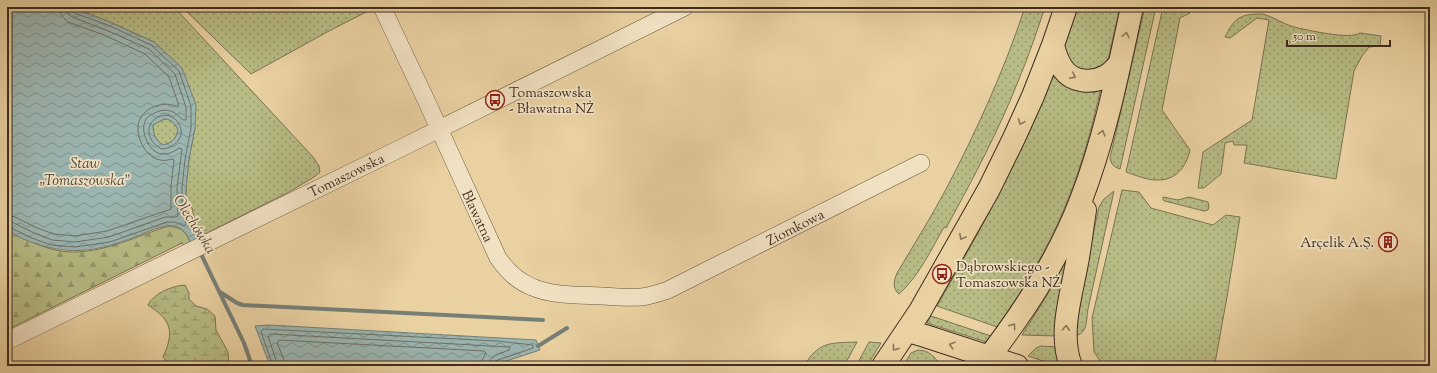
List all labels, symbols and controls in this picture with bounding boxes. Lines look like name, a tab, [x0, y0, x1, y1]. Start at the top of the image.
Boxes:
scale bar	[1287, 22, 1390, 48]
text: 50 m	[1292, 28, 1316, 46]
one-way arrow	[1122, 32, 1130, 38]
one-way arrow	[1069, 71, 1077, 79]
place label: Tomaszowska - Bławatna NŻ	[509, 84, 594, 120]
bus stop icon: Tomaszowska - Bławatna NŻ	[484, 89, 506, 111]
one-way arrow	[1018, 117, 1026, 125]
one-way arrow	[1098, 130, 1106, 137]
street label: Tomaszowska	[305, 150, 389, 204]
water label: Staw „Tomaszowska”	[39, 154, 131, 192]
street label: Bławatna	[455, 188, 497, 247]
water label: Olechówka	[167, 191, 220, 259]
street label: Ziomkowa	[763, 205, 829, 252]
building icon: Arçelik A.Ş.	[1377, 231, 1399, 253]
one-way arrow	[960, 233, 967, 241]
place label: Arçelik A.Ş.	[1300, 234, 1374, 254]
place label: Dąbrowskiego - Tomaszowska NŻ	[956, 258, 1061, 294]
bus stop icon: Dąbrowskiego - Tomaszowska NŻ	[931, 263, 953, 285]
one-way arrow	[1008, 323, 1015, 330]
one-way arrow	[1062, 325, 1071, 331]
one-way arrow	[949, 341, 956, 349]
one-way arrow	[893, 344, 900, 351]

